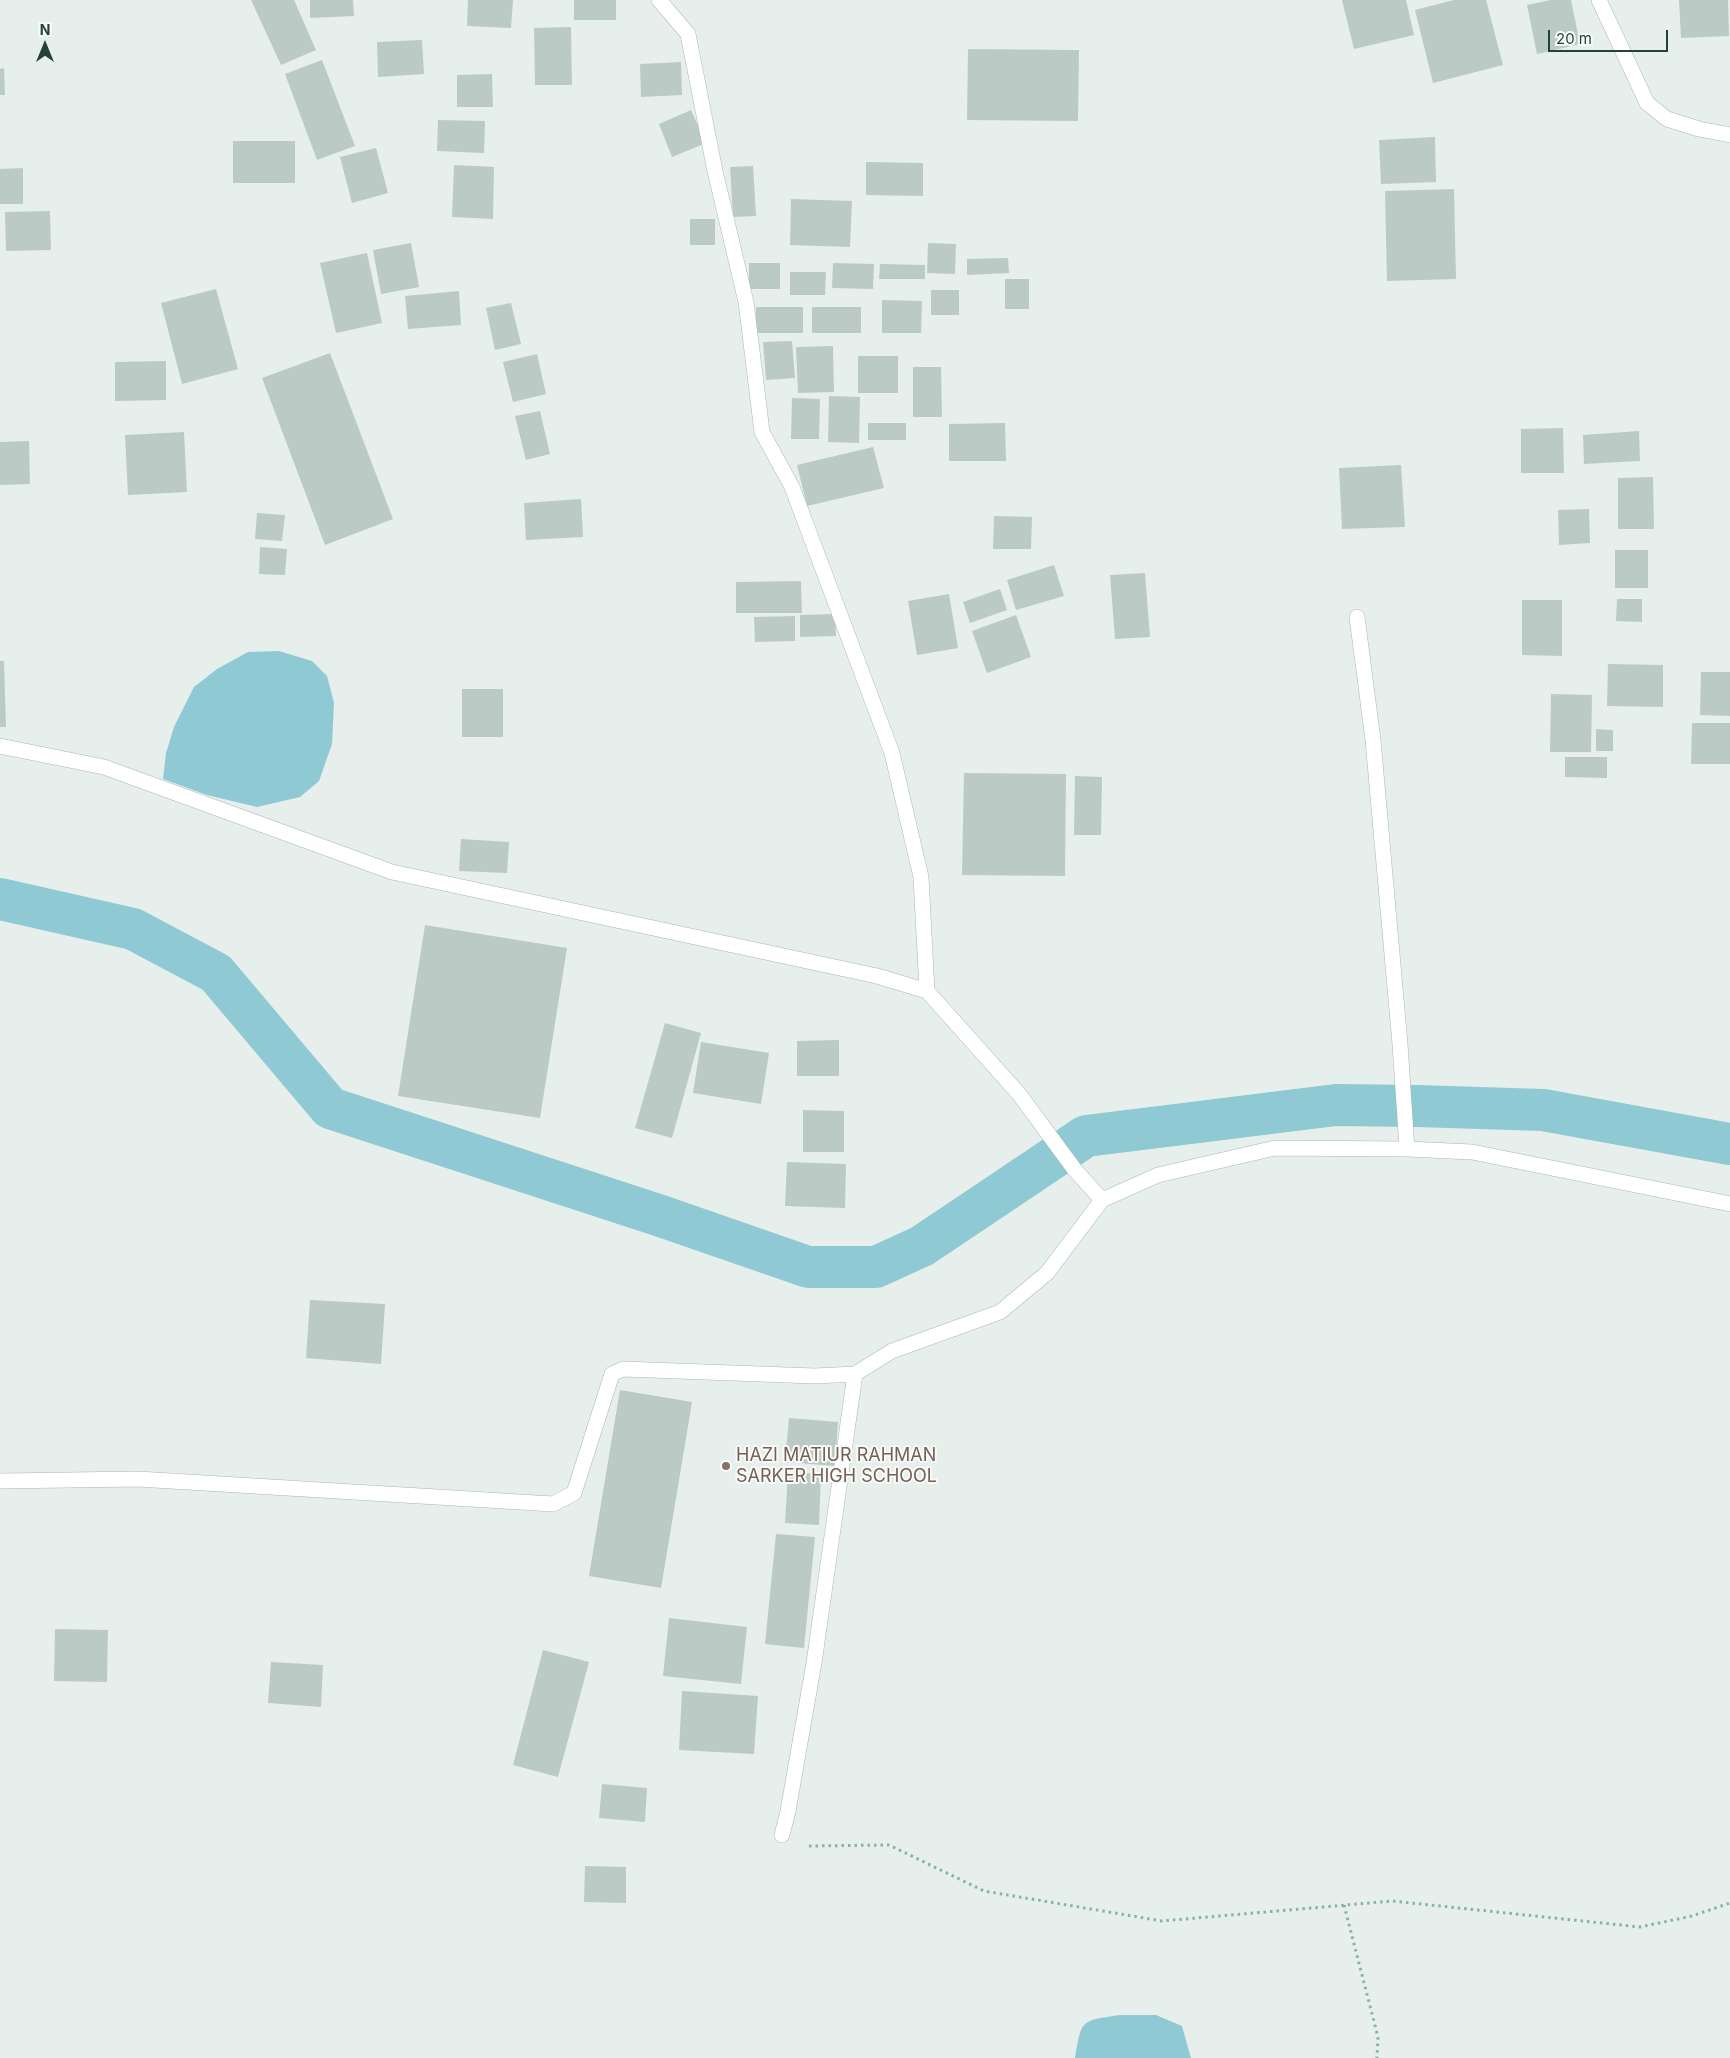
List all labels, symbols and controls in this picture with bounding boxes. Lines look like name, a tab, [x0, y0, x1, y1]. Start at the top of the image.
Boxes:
north arrow	[20, 20, 70, 70]
scale bar	[1550, 20, 1670, 52]
text: N	[40, 21, 50, 38]
text: 20 m	[1556, 29, 1592, 48]
place label: HAZI MATIUR RAHMAN SARKER HIGH SCHOOL	[736, 1445, 937, 1488]
marker: HAZI MATIUR RAHMAN SARKER HIGH SCHOOL	[720, 1460, 732, 1472]

